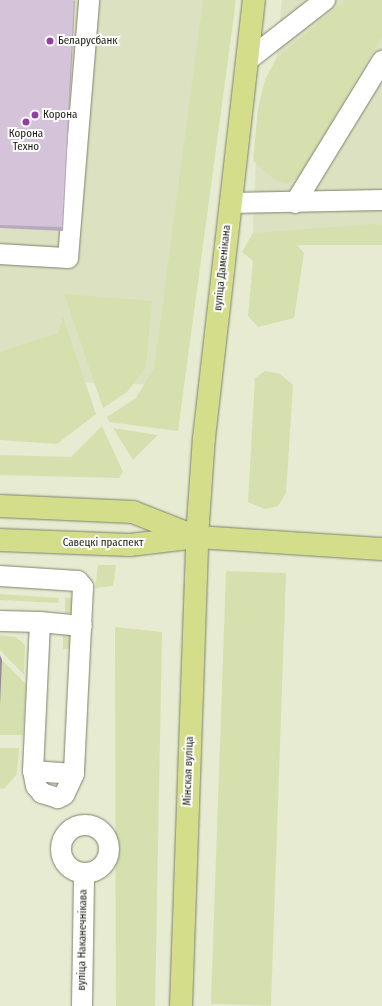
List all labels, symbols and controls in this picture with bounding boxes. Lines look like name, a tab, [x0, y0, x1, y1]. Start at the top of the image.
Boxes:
place label: Беларусбанк	[58, 34, 117, 48]
marker: Беларусбанк	[45, 36, 55, 46]
place label: Корона	[43, 108, 77, 122]
marker: Корона	[30, 110, 40, 120]
marker: Корона Техно	[21, 117, 31, 127]
place label: Корона Техно	[9, 128, 43, 154]
street label: вуліца Даменікана	[212, 224, 234, 312]
street label: Савецкі праспект	[63, 536, 143, 550]
street label: Мінская вуліца	[181, 736, 197, 806]
street label: вуліца Наканечнікава	[76, 889, 90, 991]

